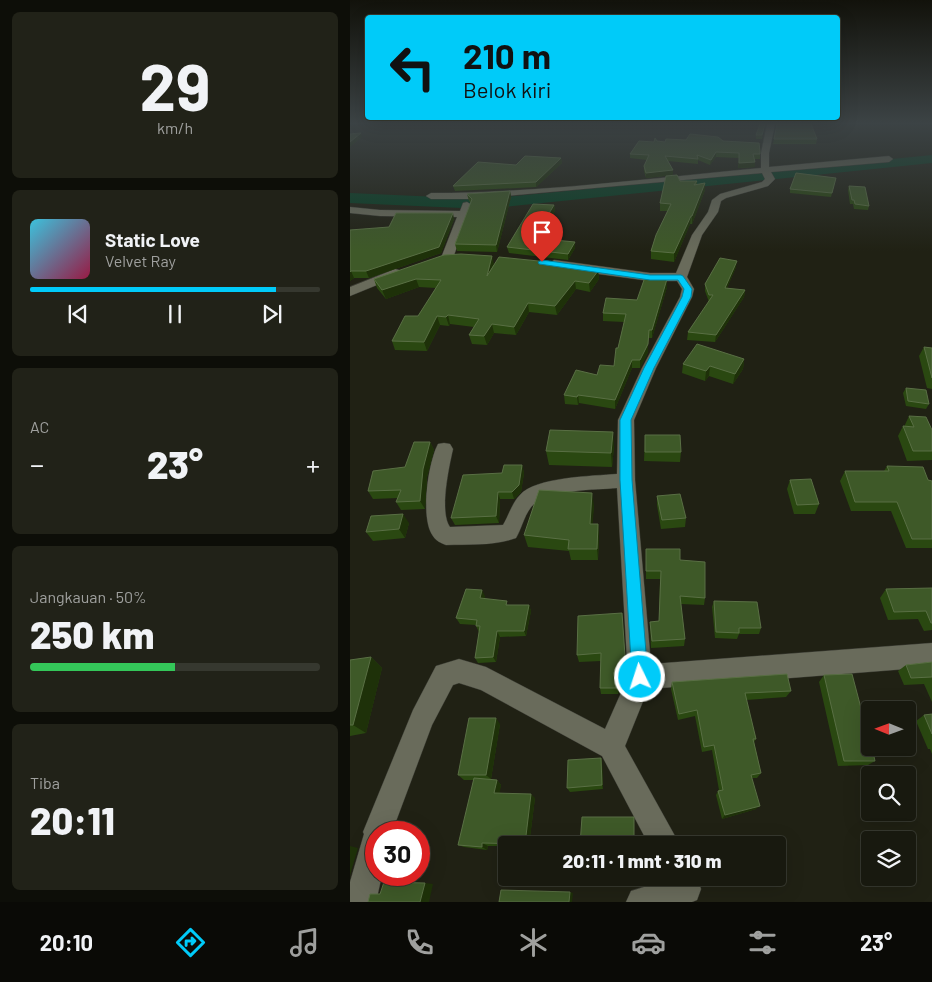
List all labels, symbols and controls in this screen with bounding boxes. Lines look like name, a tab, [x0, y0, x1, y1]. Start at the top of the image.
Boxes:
text: 210 m	[463, 34, 551, 76]
icon: left	[380, 35, 445, 100]
text: 29	[140, 46, 210, 124]
text: Belok kiri	[463, 76, 551, 102]
text: km/h	[157, 118, 193, 137]
pin	[521, 211, 563, 262]
icon: arrive	[528, 218, 556, 246]
text: Static Love	[105, 228, 200, 251]
text: Velvet Ray	[105, 251, 176, 270]
icon: previous	[64, 300, 92, 328]
icon: pause	[161, 300, 189, 328]
icon: next	[258, 300, 286, 328]
text: AC	[30, 417, 49, 436]
text: 23°	[147, 441, 203, 487]
text: −	[30, 447, 44, 481]
text: +	[306, 447, 320, 481]
text: Jangkauan · 50%	[30, 587, 147, 606]
text: 250 km	[30, 611, 154, 657]
position arrow	[613, 650, 665, 702]
north arrow	[861, 701, 916, 756]
map controls	[861, 701, 916, 886]
button: search	[861, 766, 916, 821]
text: Tiba	[30, 773, 60, 792]
text: 20:11	[30, 797, 115, 843]
speed limit sign: 30	[365, 821, 430, 886]
button: layers	[861, 831, 916, 886]
text: 20:11 · 1 mnt · 310 m	[563, 849, 721, 872]
icon: directions	[173, 925, 208, 960]
icon: music	[287, 925, 322, 960]
icon: phone	[402, 925, 437, 960]
icon: climate	[516, 925, 551, 960]
icon: car	[631, 925, 666, 960]
icon: filters	[745, 925, 780, 960]
text: 20:10	[40, 929, 93, 955]
text: 23°	[860, 929, 892, 955]

